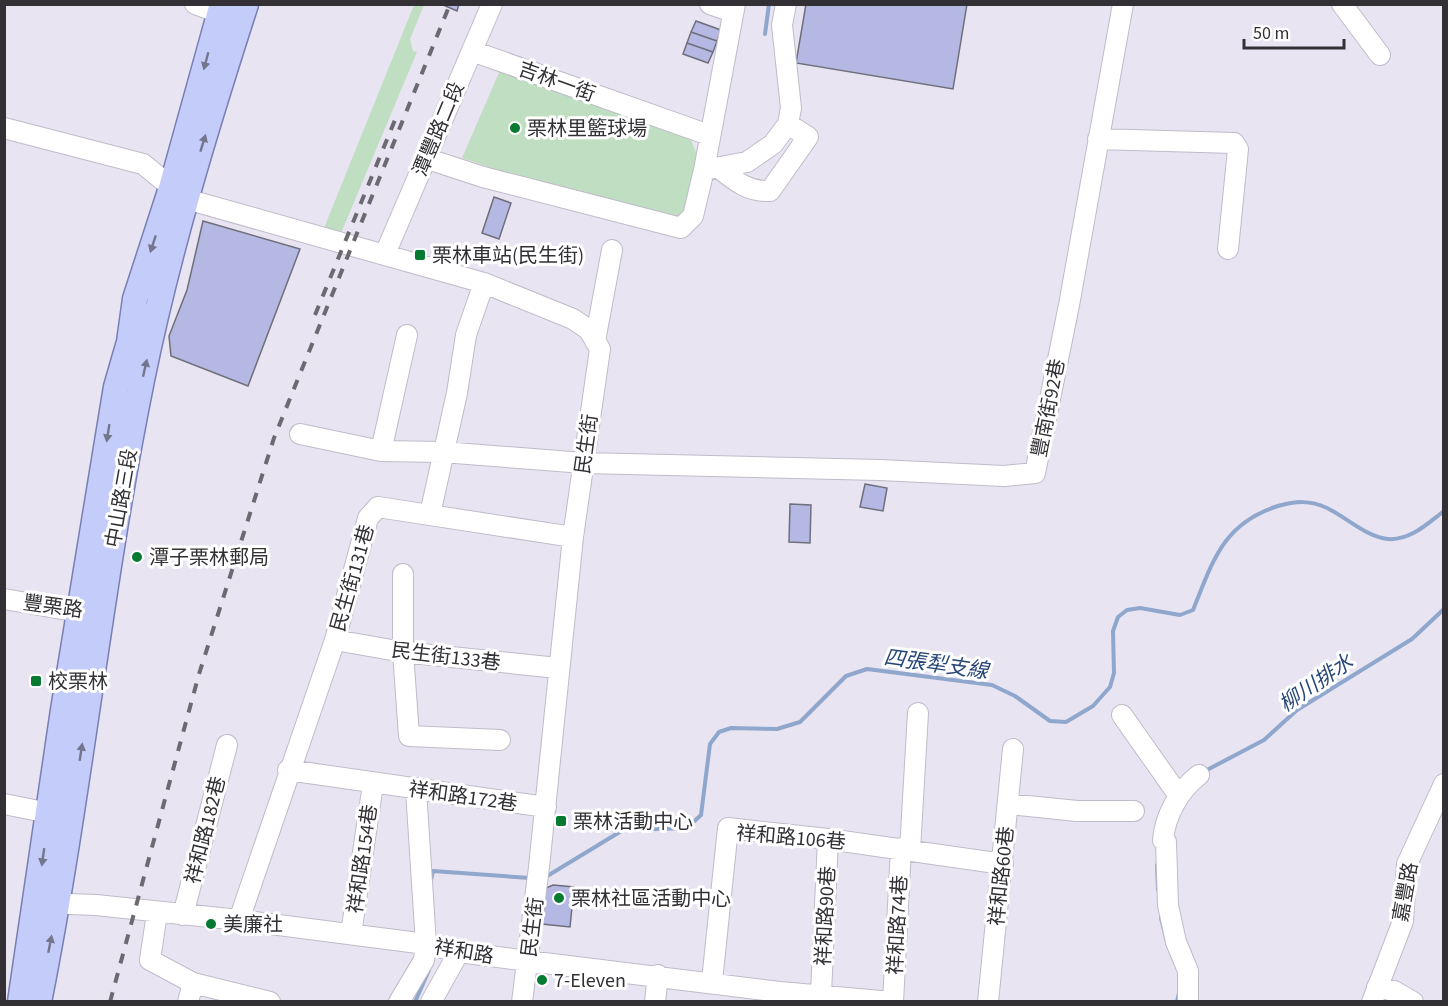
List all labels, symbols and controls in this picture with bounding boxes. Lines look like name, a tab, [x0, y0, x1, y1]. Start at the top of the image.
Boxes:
scale bar	[1244, 12, 1344, 50]
text: 50 m	[1253, 21, 1289, 46]
one-way arrow	[200, 52, 210, 70]
street label: 吉林一街	[514, 55, 599, 109]
street label: 潭豐路二段	[406, 78, 471, 181]
place label: 栗林里籃球場	[527, 115, 647, 143]
marker: 栗林里籃球場	[508, 121, 522, 135]
one-way arrow	[199, 134, 208, 152]
one-way arrow	[148, 235, 157, 253]
place label: 栗林車站(民生街)	[432, 242, 584, 270]
marker: 栗林車站(民生街)	[413, 248, 427, 262]
street label: 豐南街92巷	[1026, 356, 1072, 460]
one-way arrow	[140, 359, 150, 377]
street label: 民生街	[569, 412, 605, 476]
one-way arrow	[103, 423, 112, 442]
street label: 中山路三段	[100, 447, 144, 550]
street label: 民生街131巷	[324, 522, 382, 635]
place label: 潭子栗林郵局	[149, 544, 269, 572]
marker: 潭子栗林郵局	[130, 550, 144, 564]
street label: 豐栗路	[21, 589, 85, 625]
street label: 民生街133巷	[390, 636, 502, 678]
water label: 四張犁支線	[882, 642, 992, 686]
water label: 柳川排水	[1273, 647, 1360, 719]
place label: 校栗林	[48, 668, 108, 696]
marker: 校栗林	[29, 674, 43, 688]
one-way arrow	[77, 742, 86, 761]
street label: 祥和路182巷	[179, 774, 233, 887]
street label: 祥和路172巷	[407, 775, 519, 818]
street label: 祥和路154巷	[341, 803, 384, 915]
place label: 栗林活動中心	[573, 808, 693, 836]
marker: 栗林活動中心	[554, 814, 568, 828]
street label: 祥和路106巷	[735, 819, 847, 857]
street label: 祥和路60巷	[983, 825, 1021, 927]
one-way arrow	[38, 848, 47, 867]
street label: 嘉豐路	[1387, 860, 1425, 924]
street label: 祥和路90巷	[809, 865, 843, 967]
street label: 祥和路74巷	[881, 874, 915, 976]
place label: 栗林社區活動中心	[571, 885, 731, 913]
marker: 栗林社區活動中心	[552, 891, 566, 905]
street label: 民生街	[515, 896, 551, 959]
place label: 美廉社	[223, 911, 283, 939]
marker: 美廉社	[204, 917, 218, 931]
street label: 祥和路	[432, 933, 496, 971]
one-way arrow	[46, 934, 55, 953]
place label: 7-Eleven	[554, 967, 626, 995]
marker: 7-Eleven	[535, 973, 549, 987]

